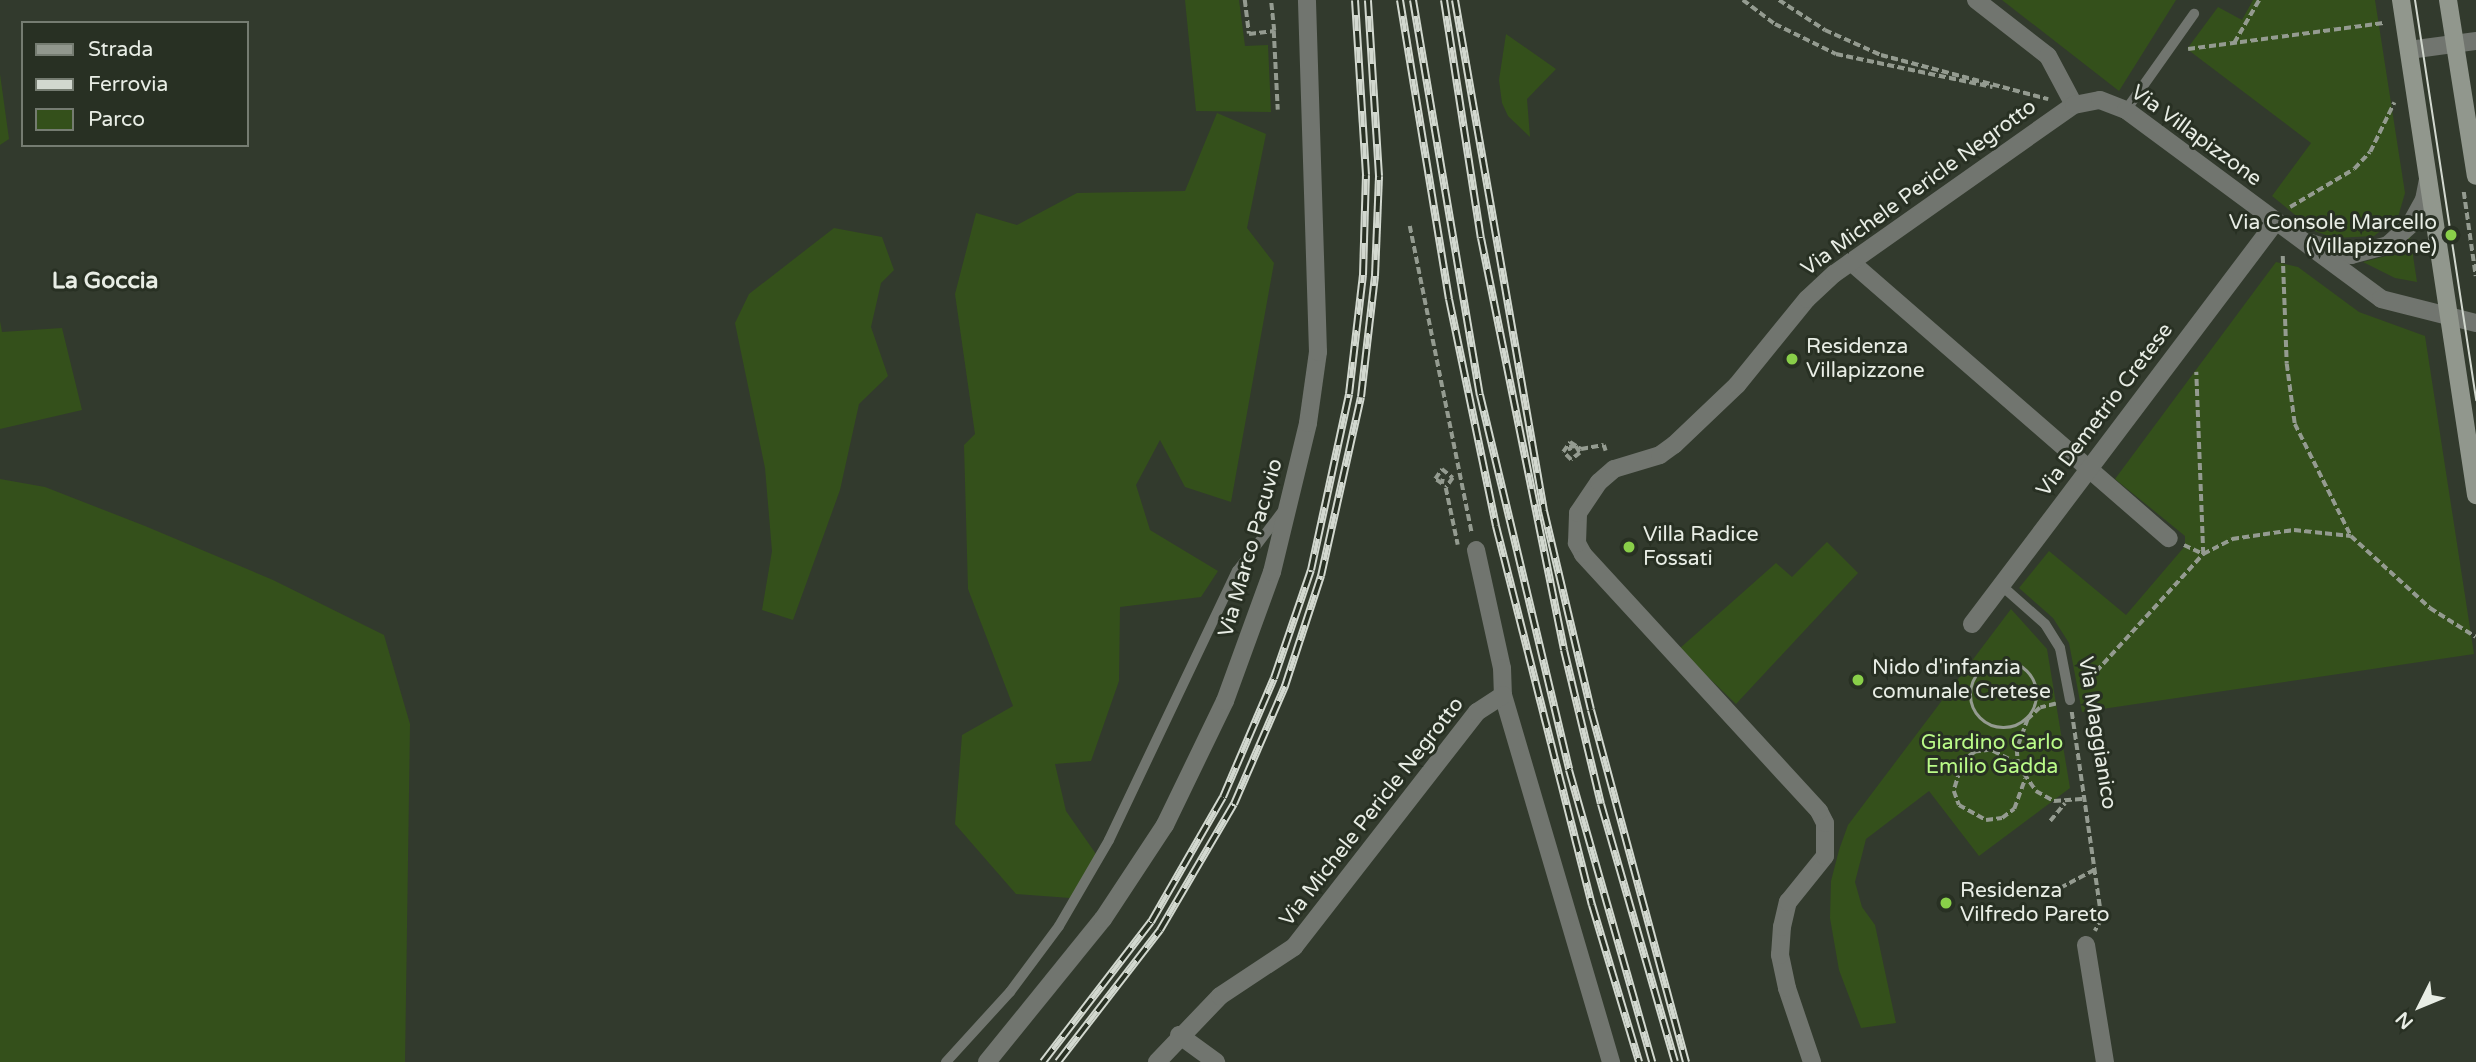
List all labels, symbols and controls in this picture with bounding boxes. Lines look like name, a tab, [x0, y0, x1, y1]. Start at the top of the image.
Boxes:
legend	[21, 21, 248, 147]
text: Strada	[88, 37, 153, 62]
text: Ferrovia	[88, 72, 168, 97]
street label: Via Villapizzone	[2126, 80, 2266, 192]
street label: Via Michele Pericle Negrotto	[1797, 94, 2041, 282]
text: Parco	[88, 107, 145, 132]
place label: Via Console Marcello (Villapizzone)	[2229, 210, 2437, 260]
marker: Via Console Marcello (Villapizzone)	[2443, 227, 2459, 243]
district label: La Goccia	[52, 267, 158, 295]
street label: Via Demetrio Cretese	[2032, 318, 2178, 502]
place label: Residenza Villapizzone	[1806, 334, 1925, 384]
marker: Residenza Villapizzone	[1784, 351, 1800, 367]
street label: Via Marco Pacuvio	[1213, 456, 1289, 640]
place label: Villa Radice Fossati	[1643, 522, 1759, 572]
marker: Villa Radice Fossati	[1621, 539, 1637, 555]
place label: Nido d'infanzia comunale Cretese	[1872, 655, 2051, 705]
street label: Via Maggianico	[2072, 655, 2122, 811]
marker: Nido d'infanzia comunale Cretese	[1850, 672, 1866, 688]
street label: Via Michele Pericle Negrotto	[1275, 692, 1469, 932]
park label: Giardino Carlo Emilio Gadda	[1921, 730, 2063, 780]
place label: Residenza Vilfredo Pareto	[1960, 878, 2110, 928]
marker: Residenza Vilfredo Pareto	[1938, 895, 1954, 911]
north arrow	[2385, 971, 2455, 1041]
text: N	[2391, 1007, 2418, 1033]

